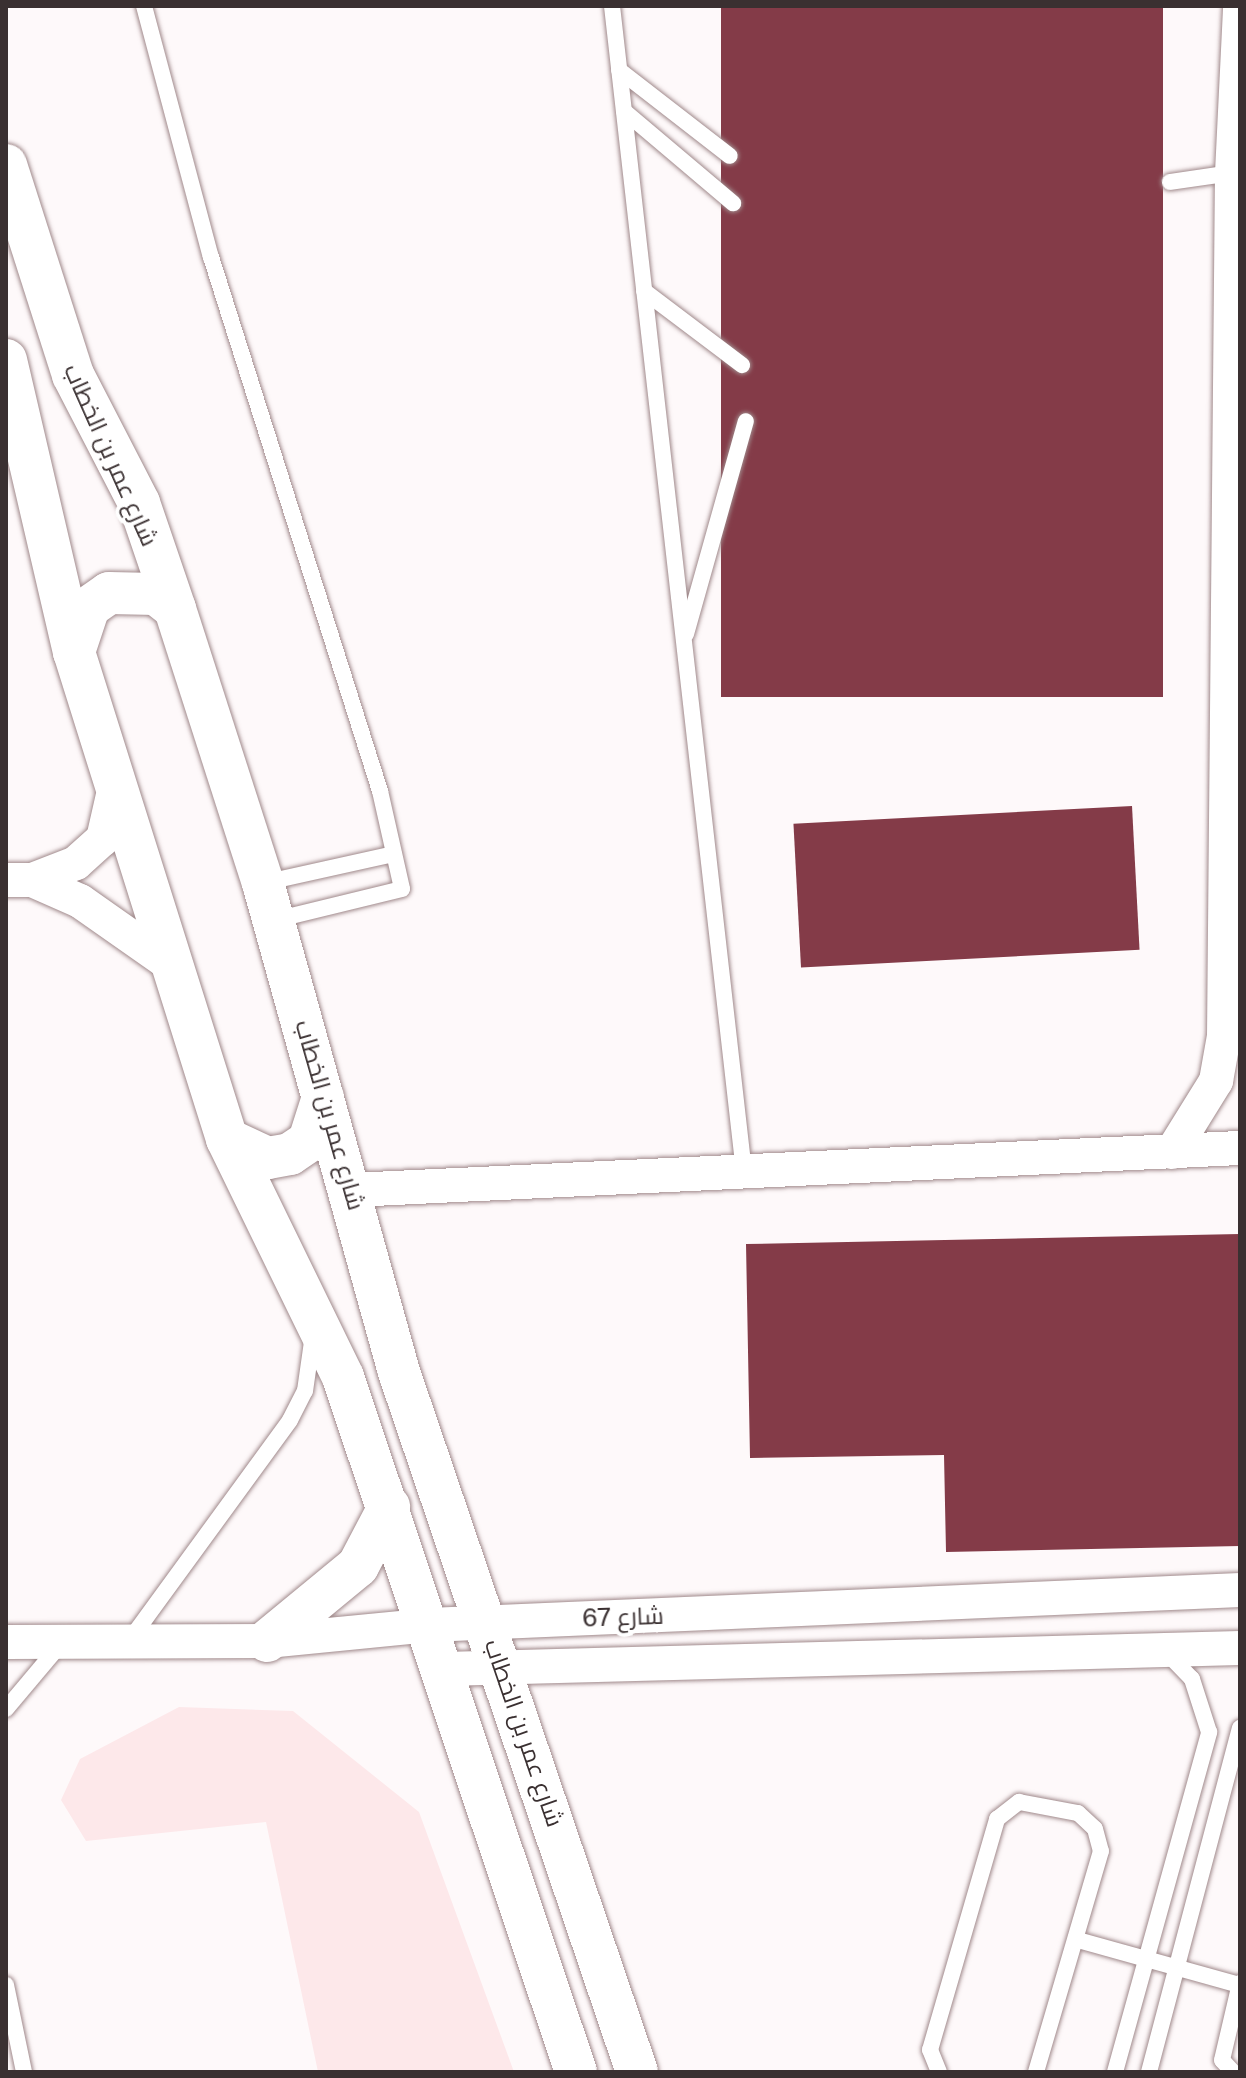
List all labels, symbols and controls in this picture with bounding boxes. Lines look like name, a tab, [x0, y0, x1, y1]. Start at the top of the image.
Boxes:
street label: شارع عمر بن الخطاب	[58, 359, 164, 551]
street label: شارع عمر بن الخطاب	[289, 1017, 371, 1213]
street label: شارع 67	[582, 1601, 664, 1633]
street label: شارع عمر بن الخطاب	[478, 1635, 570, 1831]

